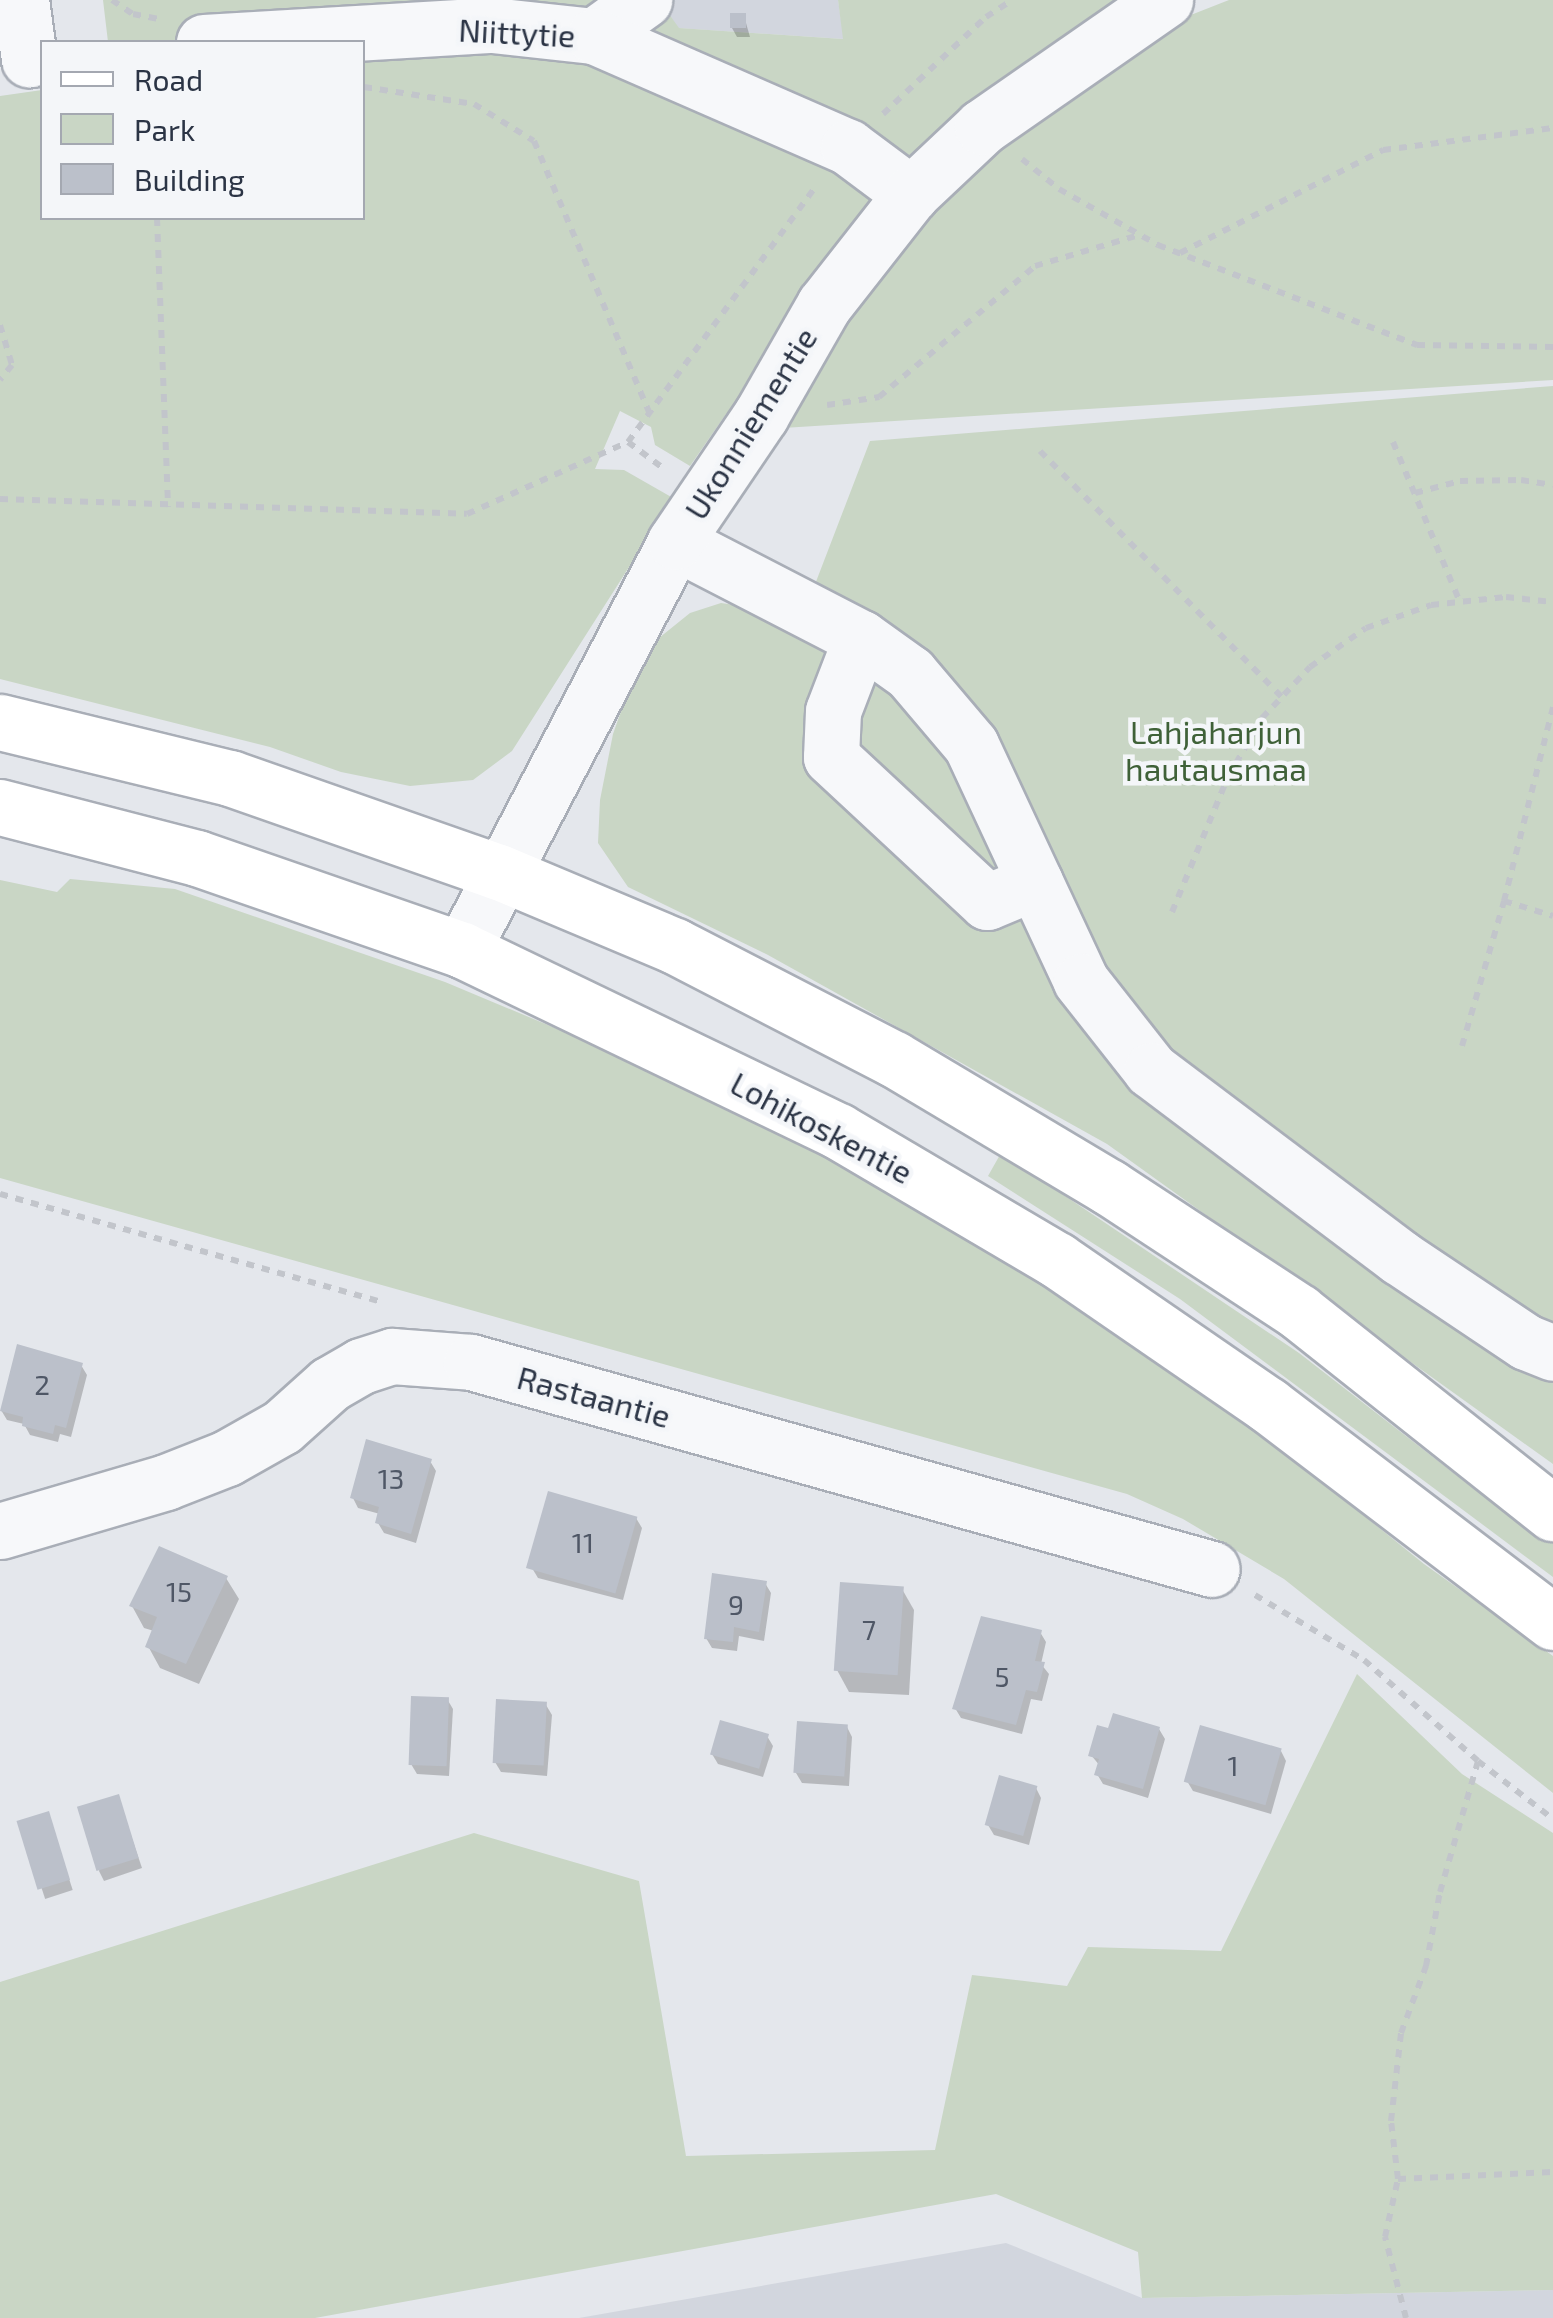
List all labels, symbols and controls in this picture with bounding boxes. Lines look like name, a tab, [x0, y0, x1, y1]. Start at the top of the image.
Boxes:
street label: Niittytie	[458, 10, 576, 54]
legend	[40, 40, 365, 220]
text: Road	[134, 61, 203, 97]
text: Park	[134, 111, 195, 147]
text: Building	[134, 161, 245, 197]
street label: Ukonniementie	[676, 320, 824, 526]
park label: Lahjaharjun hautausmaa	[1125, 713, 1307, 788]
street label: Lohikoskentie	[725, 1063, 919, 1191]
street label: Rastaantie	[513, 1357, 675, 1435]
house number: 2	[34, 1367, 50, 1401]
house number: 13	[378, 1461, 404, 1495]
house number: 11	[572, 1525, 594, 1559]
house number: 15	[166, 1574, 192, 1608]
house number: 9	[728, 1587, 744, 1621]
house number: 7	[862, 1612, 876, 1646]
house number: 5	[994, 1659, 1010, 1693]
house number: 1	[1227, 1748, 1239, 1782]

